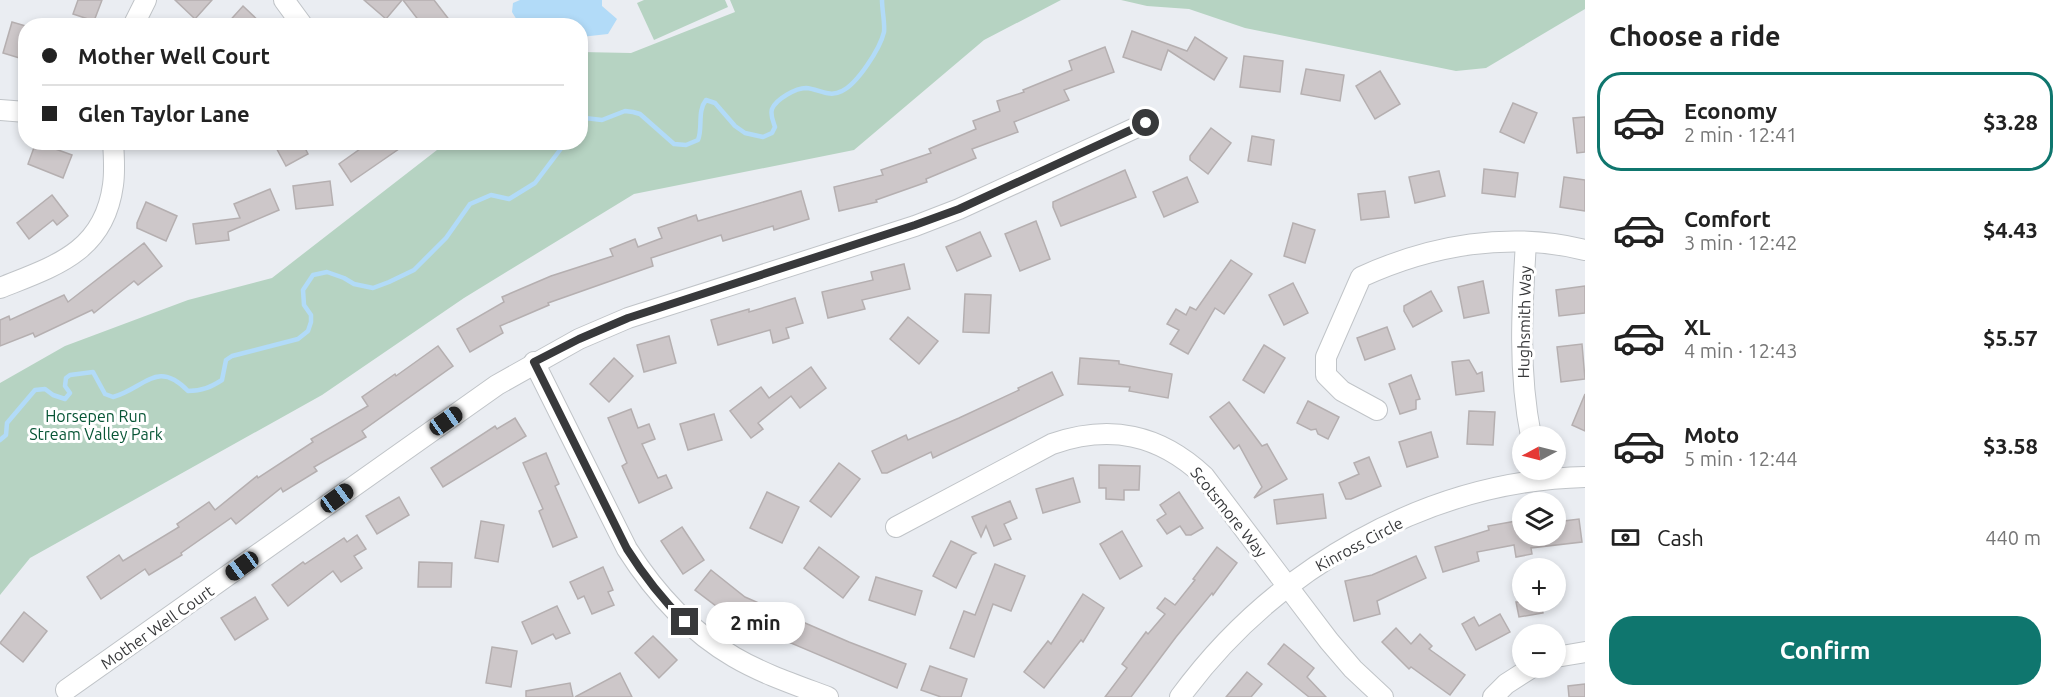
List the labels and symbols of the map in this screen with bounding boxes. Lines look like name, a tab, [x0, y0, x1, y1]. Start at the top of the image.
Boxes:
route start	[1132, 109, 1159, 136]
street label: Hughsmith Way	[1514, 265, 1534, 379]
car	[426, 403, 466, 439]
park label: Horsepen Run Stream Valley Park	[29, 407, 163, 443]
north arrow	[1512, 426, 1566, 480]
street label: Scotsmore Way	[1187, 463, 1271, 561]
car	[317, 480, 357, 516]
street label: Kinross Circle	[1312, 513, 1406, 575]
car	[222, 548, 262, 584]
street label: Mother Well Court	[97, 581, 217, 673]
callout: 2 min	[706, 601, 805, 643]
route end	[671, 608, 698, 635]

